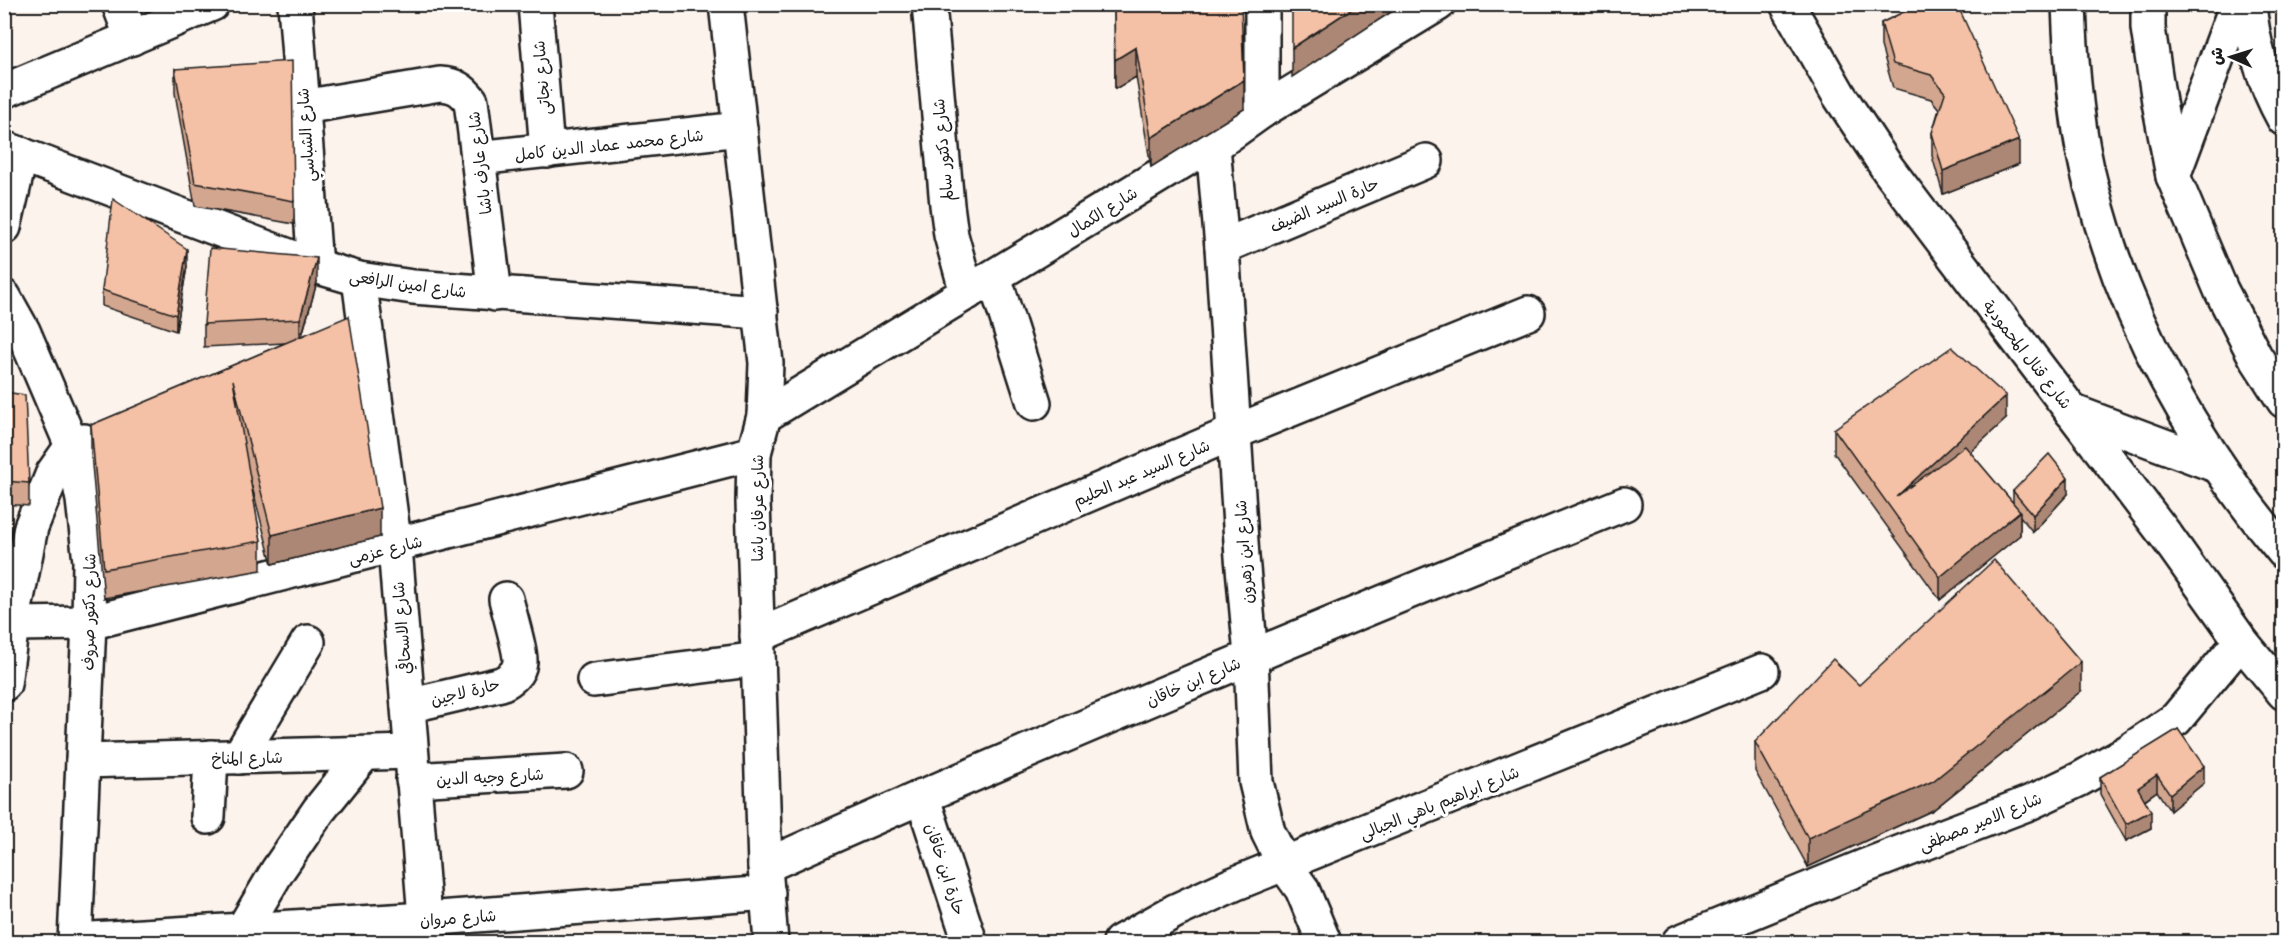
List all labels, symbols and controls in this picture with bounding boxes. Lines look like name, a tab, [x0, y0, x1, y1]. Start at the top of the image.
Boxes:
north arrow	[2201, 27, 2261, 87]
street label: شارع نجاتى	[527, 40, 557, 116]
text: ش	[2205, 47, 2226, 66]
street label: شارع الشباسي	[291, 87, 324, 183]
street label: شارع دكتور سالم	[927, 97, 960, 202]
street label: شارع عارف باشا	[462, 110, 498, 216]
street label: شارع محمد عماد الدين كامل	[514, 124, 705, 166]
street label: حارة السيد الضيف	[1266, 172, 1382, 236]
street label: شارع الكمال	[1063, 181, 1142, 242]
street label: شارع امين الرافعى	[348, 264, 468, 304]
street label: شارع قنال المحمودية	[1977, 295, 2077, 414]
street label: شارع السيد عبد الحليم	[1069, 434, 1214, 513]
street label: شارع عرفان باشا	[746, 454, 769, 562]
street label: شارع ابن زهرون	[1229, 499, 1259, 605]
street label: شارع عزمى	[346, 530, 425, 570]
street label: شارع دكتور صروف	[76, 553, 102, 671]
street label: شارع الاسحاقي	[386, 581, 418, 675]
street label: شارع ابن خاقان	[1142, 652, 1244, 712]
street label: حارة لاجين	[428, 672, 502, 710]
street label: شارع المناخ	[211, 746, 283, 770]
street label: شارع ابراهيم باهي الجبالى	[1356, 760, 1524, 848]
street label: شارع وجيه الدين	[436, 763, 545, 791]
street label: شارع الامير مصطفى	[1915, 787, 2045, 857]
street label: حارة ابن خاقان	[921, 820, 971, 918]
street label: شارع مروان	[419, 904, 497, 932]

